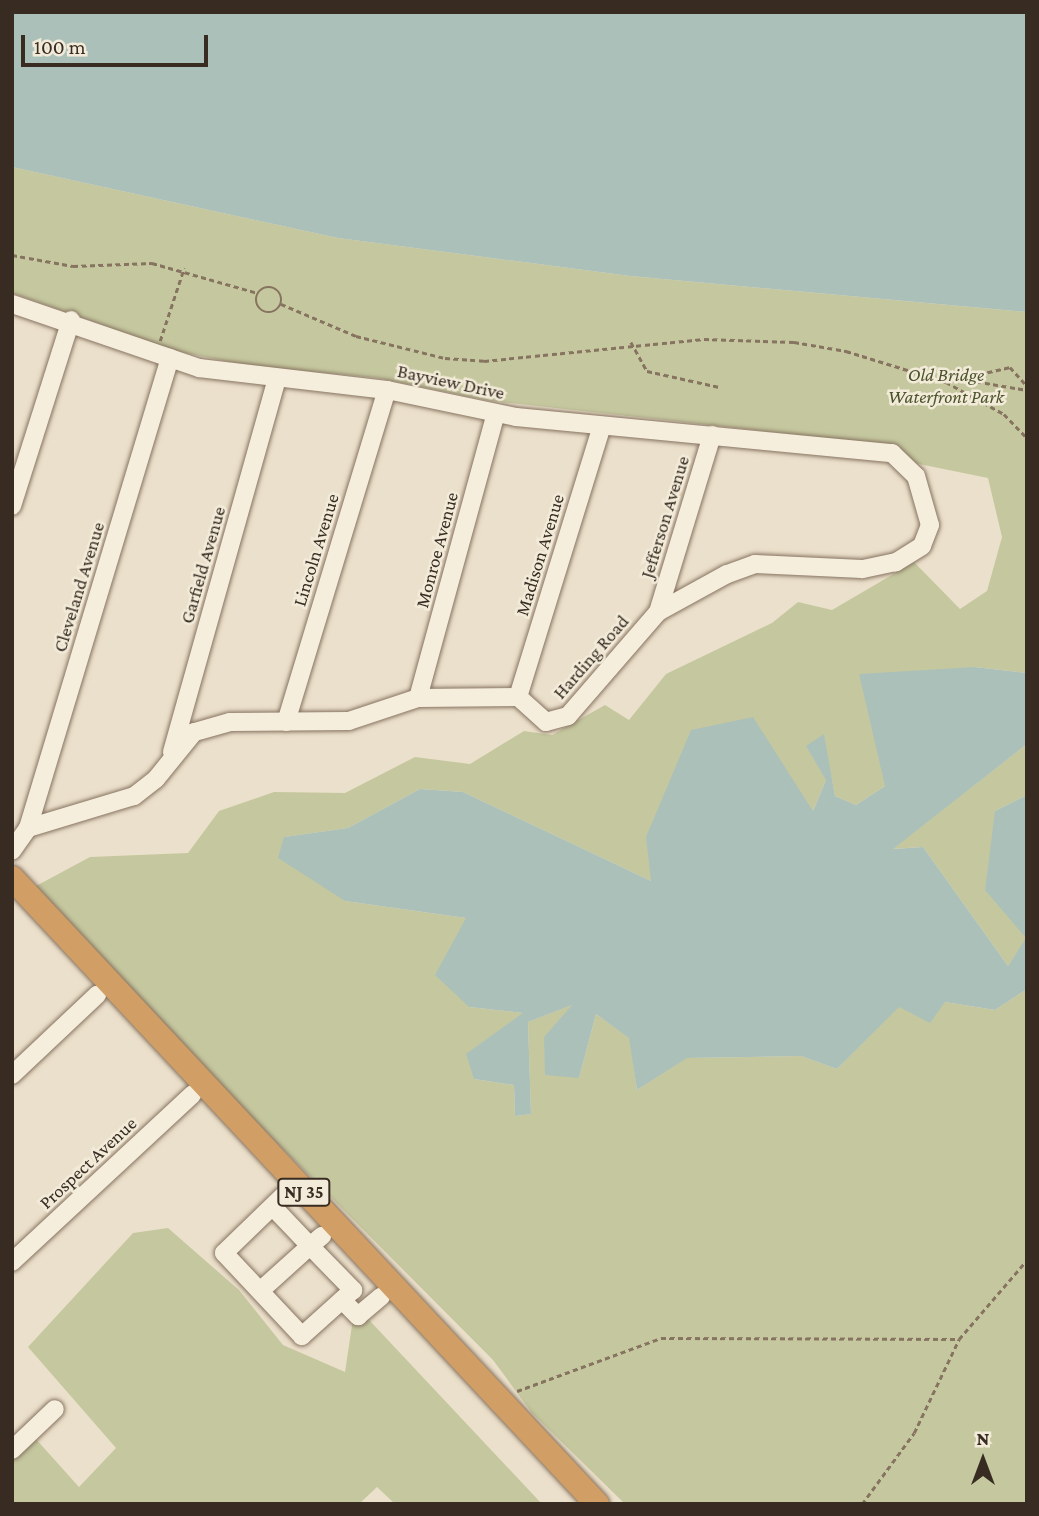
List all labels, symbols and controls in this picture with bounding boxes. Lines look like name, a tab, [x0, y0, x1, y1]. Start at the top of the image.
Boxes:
scale bar	[24, 21, 212, 65]
text: 100 m	[34, 35, 86, 59]
street label: Bayview Drive	[395, 360, 507, 404]
park label: Old Bridge Waterfront Park	[888, 364, 1004, 408]
street label: Jefferson Avenue	[636, 453, 694, 581]
street label: Monroe Avenue	[411, 490, 463, 610]
street label: Lincoln Avenue	[288, 491, 344, 609]
street label: Madison Avenue	[511, 491, 569, 619]
street label: Garfield Avenue	[175, 504, 231, 626]
street label: Cleveland Avenue	[48, 519, 110, 655]
street label: Harding Road	[548, 610, 634, 704]
street label: Prospect Avenue	[35, 1112, 141, 1214]
road number: NJ 35	[276, 1177, 332, 1206]
north arrow	[948, 1425, 1018, 1495]
text: N	[977, 1428, 989, 1449]

